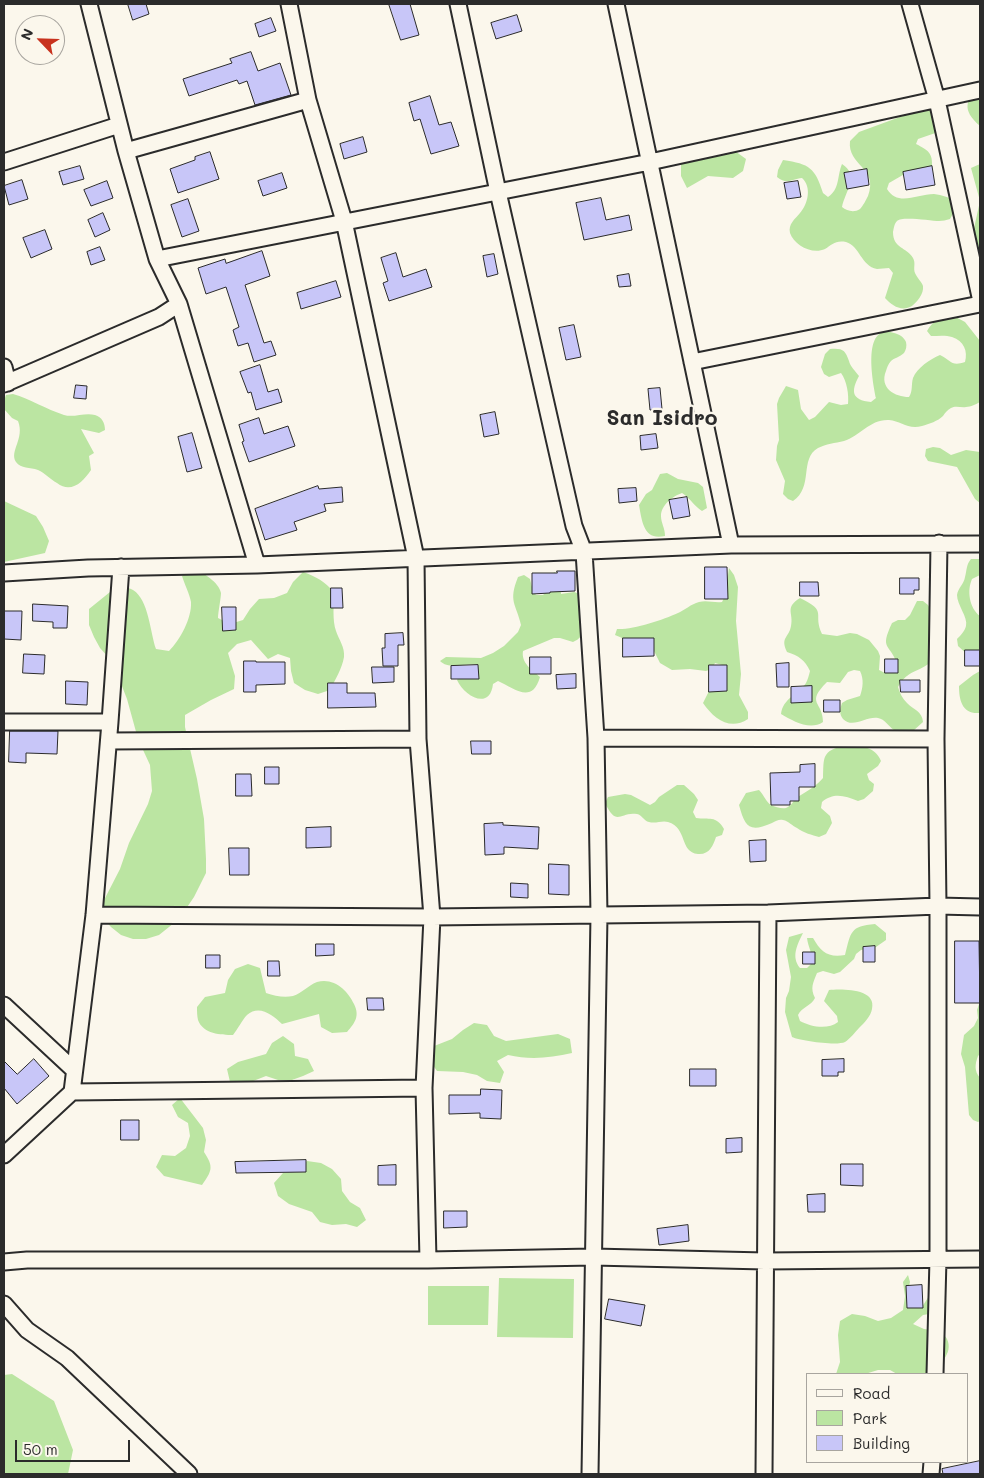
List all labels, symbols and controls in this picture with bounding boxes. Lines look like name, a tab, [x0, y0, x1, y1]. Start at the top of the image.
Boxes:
north arrow	[15, 15, 65, 65]
text: N	[16, 25, 38, 43]
district label: San Isidro	[606, 406, 718, 432]
legend	[806, 1373, 969, 1463]
text: Road	[853, 1383, 890, 1403]
text: Park	[853, 1408, 887, 1428]
scale bar	[18, 1430, 132, 1462]
text: Building	[853, 1433, 910, 1453]
text: 50 m	[23, 1439, 58, 1459]

